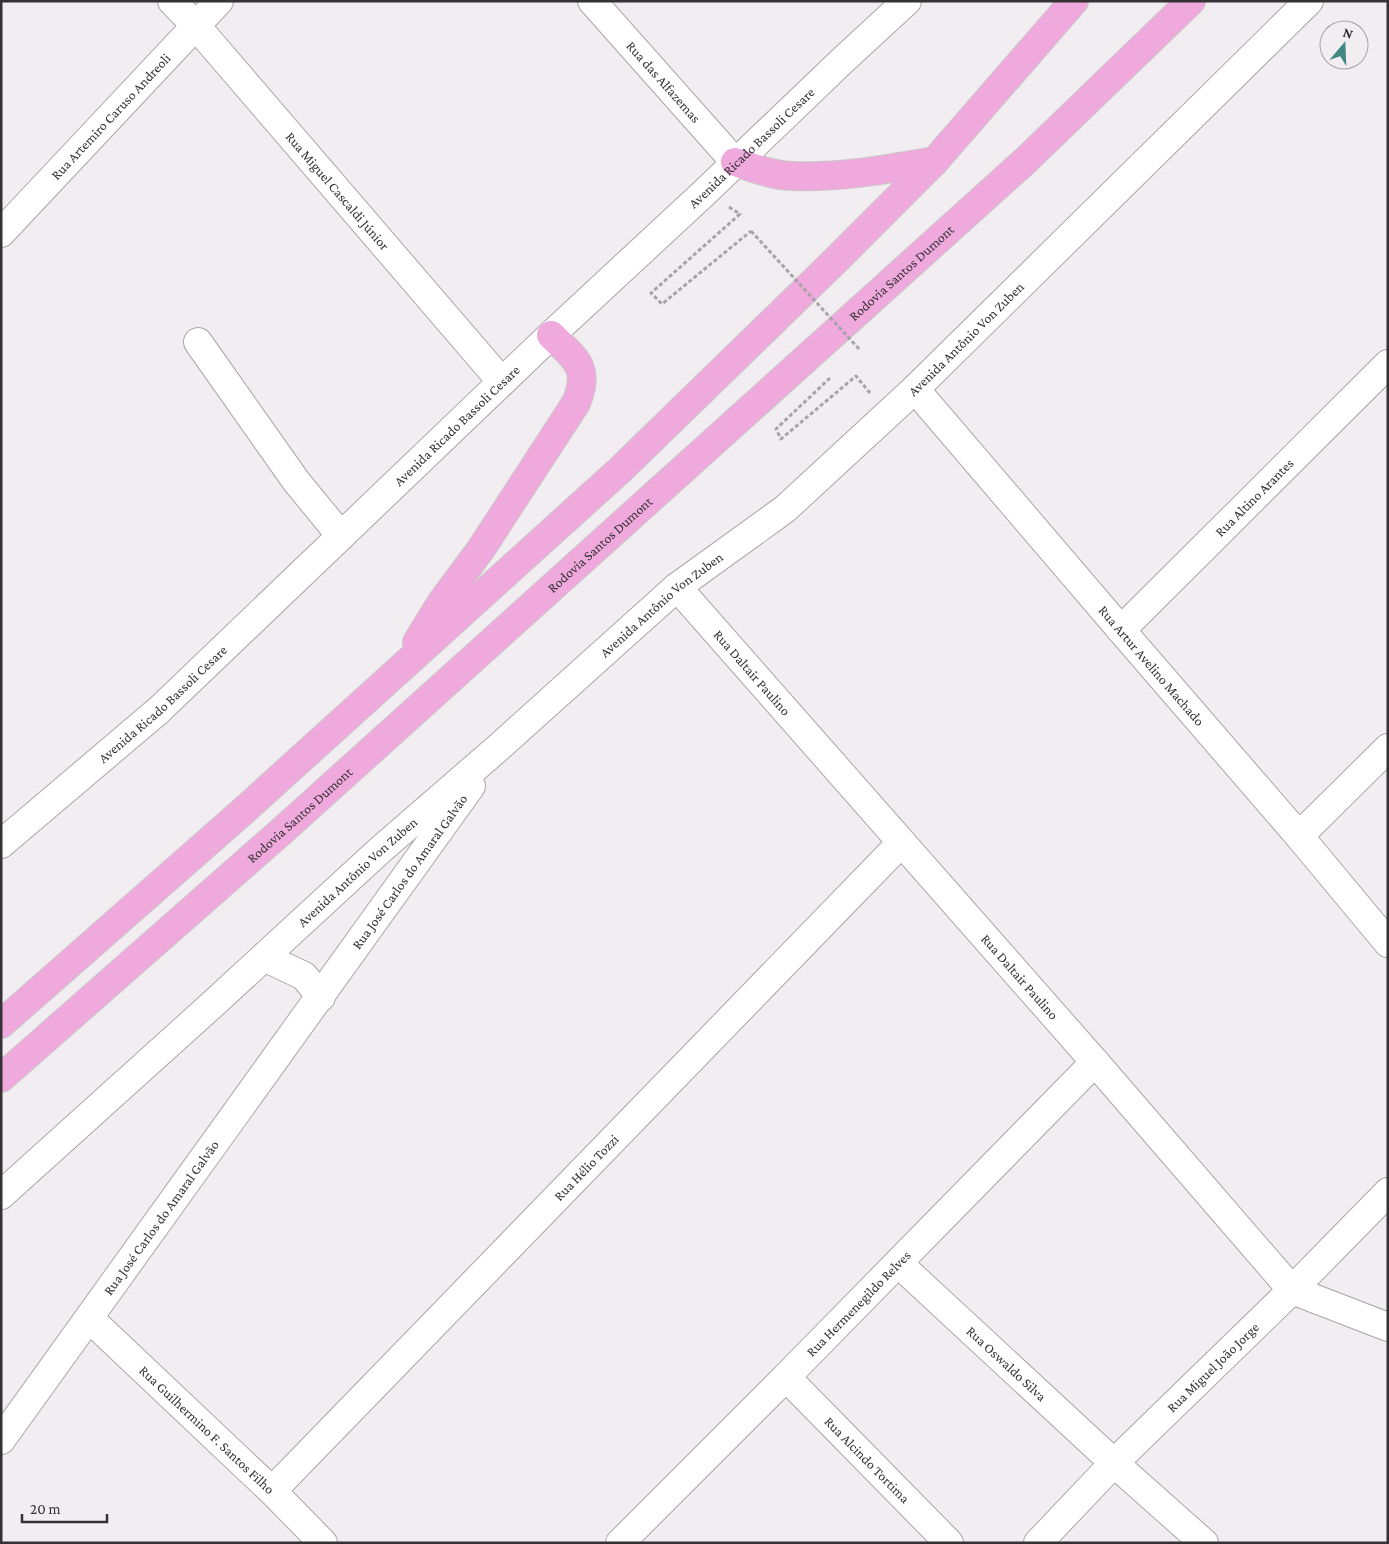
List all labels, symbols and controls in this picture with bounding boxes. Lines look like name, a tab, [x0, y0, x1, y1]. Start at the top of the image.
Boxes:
north arrow	[1319, 20, 1369, 70]
text: N	[1341, 24, 1356, 42]
street label: Rua das Alfazemas	[623, 38, 704, 126]
street label: Rua Artemiro Caruso Andreoli	[47, 50, 174, 183]
street label: Avenida Ricado Bassoli Cesare	[685, 84, 818, 211]
street label: Rua Miguel Cascaldi Júnior	[282, 128, 393, 253]
street label: Rodovia Santos Dumont	[846, 221, 957, 324]
street label: Avenida Antônio Von Zuben	[905, 278, 1027, 399]
street label: Avenida Ricado Bassoli Cesare	[390, 362, 523, 489]
street label: Rua Altino Arantes	[1212, 455, 1297, 540]
street label: Rodovia Santos Dumont	[544, 493, 656, 596]
street label: Avenida Antônio Von Zuben	[596, 548, 726, 661]
street label: Rua Artur Avelino Machado	[1096, 602, 1208, 729]
street label: Rua Daltair Paulino	[710, 627, 794, 719]
street label: Avenida Ricado Bassoli Cesare	[95, 642, 230, 766]
street label: Rodovia Santos Dumont	[244, 763, 356, 866]
street label: Rua José Carlos do Amaral Galvão	[348, 791, 471, 952]
street label: Avenida Antônio Von Zuben	[294, 813, 421, 930]
street label: Rua Daltair Paulino	[978, 931, 1062, 1023]
street label: Rua Hélio Tozzi	[550, 1131, 622, 1204]
street label: Rua José Carlos do Amaral Galvão	[100, 1137, 222, 1298]
street label: Rua Hermenegildo Relves	[803, 1247, 914, 1360]
street label: Rua Miguel João Jorge	[1163, 1319, 1262, 1415]
street label: Rua Oswaldo Silva	[963, 1323, 1050, 1405]
street label: Rua Guilhermino F. Santos Filho	[136, 1362, 278, 1497]
street label: Rua Alcindo Tortima	[821, 1413, 914, 1507]
scale bar	[22, 1492, 108, 1524]
text: 20 m	[30, 1501, 61, 1517]

